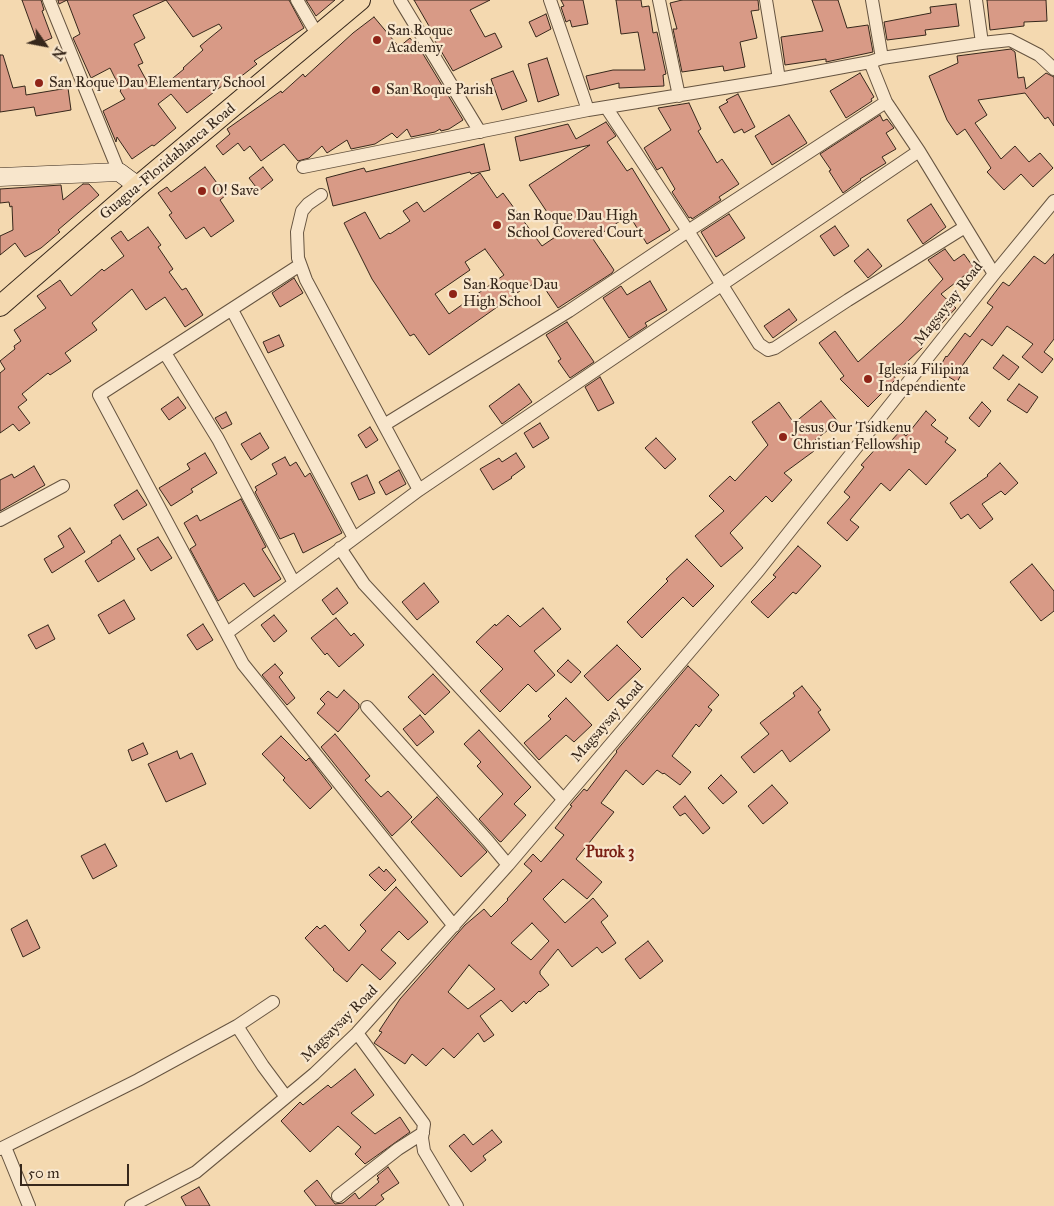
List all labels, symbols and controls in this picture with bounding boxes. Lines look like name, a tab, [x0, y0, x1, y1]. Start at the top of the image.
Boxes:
north arrow	[20, 20, 70, 70]
place label: San Roque Academy	[387, 22, 453, 57]
marker: San Roque Academy	[371, 34, 383, 46]
text: N	[48, 44, 68, 63]
place label: San Roque Dau Elementary School	[49, 74, 265, 92]
marker: San Roque Dau Elementary School	[33, 77, 45, 89]
place label: San Roque Parish	[386, 81, 493, 99]
marker: San Roque Parish	[370, 84, 382, 96]
street label: Guagua-Floridablanca Road	[97, 100, 239, 224]
place label: O! Save	[212, 182, 259, 200]
marker: O! Save	[196, 185, 208, 197]
place label: San Roque Dau High School Covered Court	[507, 207, 643, 242]
marker: San Roque Dau High School Covered Court	[491, 219, 503, 231]
street label: Magsaysay Road	[911, 259, 987, 349]
place label: San Roque Dau High School	[463, 276, 558, 311]
marker: San Roque Dau High School	[447, 288, 459, 300]
place label: Iglesia Filipina Independiente	[878, 361, 969, 396]
marker: Iglesia Filipina Independiente	[862, 373, 874, 385]
place label: Jesus Our Tsidkenu Christian Fellowship	[793, 419, 921, 454]
marker: Jesus Our Tsidkenu Christian Fellowship	[777, 431, 789, 443]
street label: Magsaysay Road	[568, 678, 648, 766]
district label: Purok 3	[586, 843, 634, 863]
street label: Magsaysay Road	[298, 982, 382, 1066]
scale bar	[22, 1154, 131, 1186]
text: 50 m	[28, 1164, 60, 1182]

